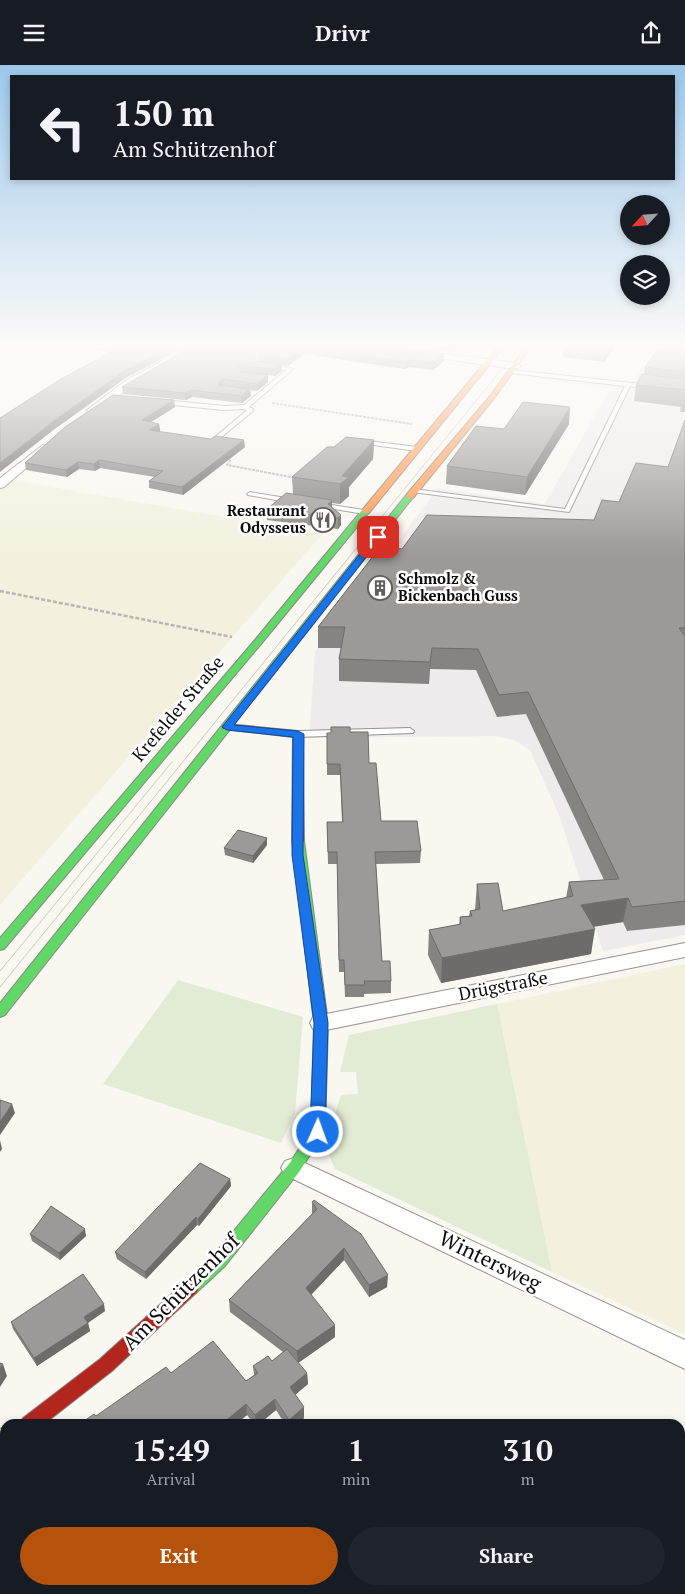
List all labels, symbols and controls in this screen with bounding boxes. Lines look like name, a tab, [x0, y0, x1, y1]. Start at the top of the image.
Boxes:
text: Drivr	[315, 18, 370, 47]
icon: menu	[20, 19, 48, 47]
icon: share	[637, 19, 665, 47]
text: 150 m	[113, 90, 214, 136]
icon: left	[30, 95, 95, 160]
text: Am Schützenhof	[113, 134, 275, 163]
north arrow	[620, 195, 670, 245]
map controls	[620, 195, 670, 305]
button: layers	[620, 255, 670, 305]
place label: Restaurant Odysseus	[227, 500, 306, 537]
restaurant icon: Restaurant Odysseus	[310, 507, 336, 533]
pin	[357, 516, 399, 558]
icon: arrive	[364, 523, 392, 551]
place label: Schmolz & Bickenbach Guss	[398, 568, 518, 605]
building icon: Schmolz & Bickenbach Guss	[367, 575, 393, 601]
street label: Krefelder Straße	[126, 650, 229, 766]
street label: Drügstraße	[456, 965, 550, 1005]
position arrow	[291, 1105, 343, 1157]
street label: Wintersweg	[435, 1223, 547, 1297]
street label: Am Schützenhof	[116, 1225, 246, 1356]
text: 15:49	[132, 1430, 210, 1470]
text: 1	[348, 1430, 365, 1470]
text: 310	[502, 1430, 553, 1470]
text: Arrival	[146, 1468, 196, 1490]
text: min	[342, 1468, 370, 1490]
text: m	[521, 1468, 534, 1490]
button: Exit	[20, 1527, 338, 1585]
button: Share	[348, 1527, 665, 1585]

